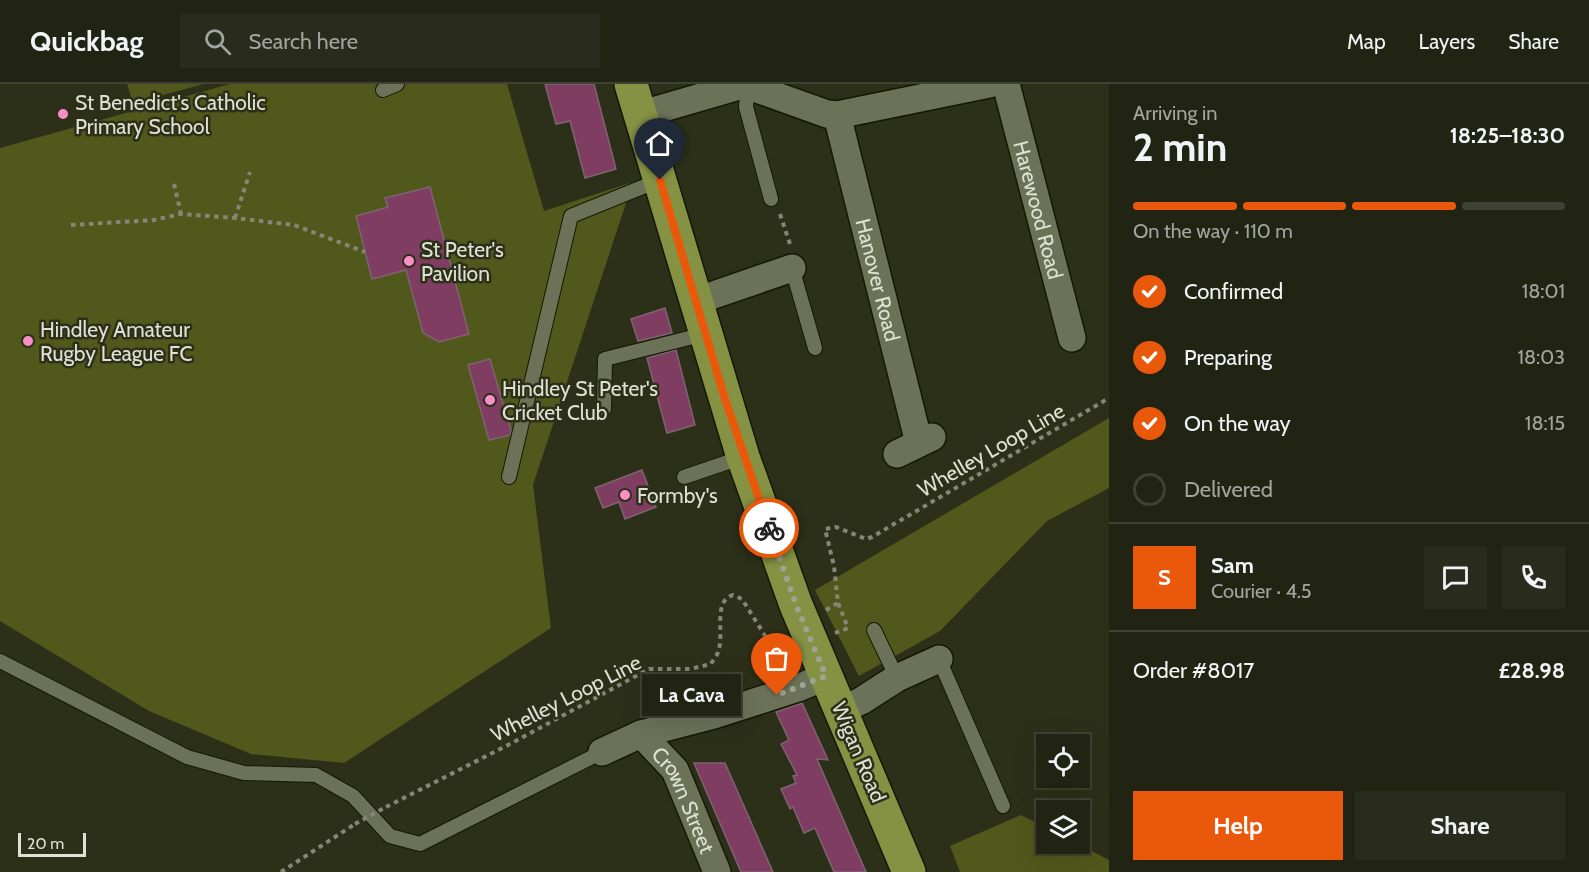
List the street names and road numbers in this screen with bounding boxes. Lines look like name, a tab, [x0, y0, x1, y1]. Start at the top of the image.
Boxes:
street label: Harewood Road	[1009, 138, 1069, 282]
street label: Hanover Road	[851, 216, 906, 344]
street label: Whelley Loop Line	[913, 398, 1069, 502]
street label: Whelley Loop Line	[487, 649, 645, 747]
street label: Wigan Road	[827, 698, 891, 806]
street label: Crown Street	[647, 741, 720, 857]

